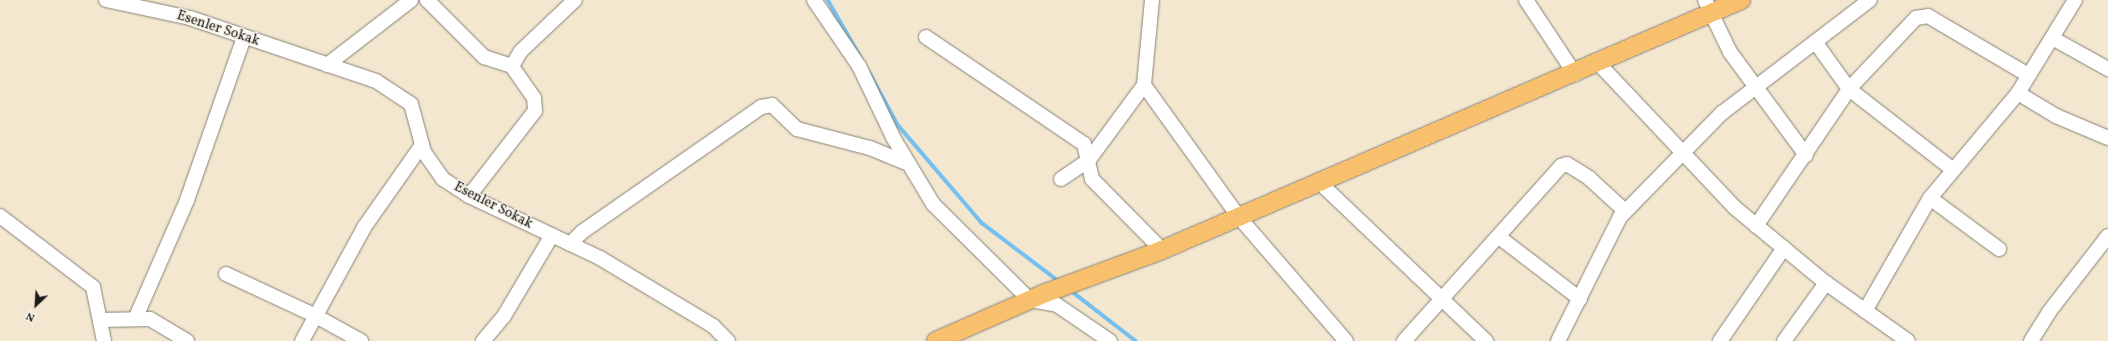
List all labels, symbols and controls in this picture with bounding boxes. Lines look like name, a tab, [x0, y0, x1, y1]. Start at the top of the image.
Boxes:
street label: Esenler Sokak	[174, 8, 262, 50]
street label: Esenler Sokak	[451, 179, 535, 233]
north arrow	[16, 285, 56, 325]
text: N	[24, 308, 38, 325]

